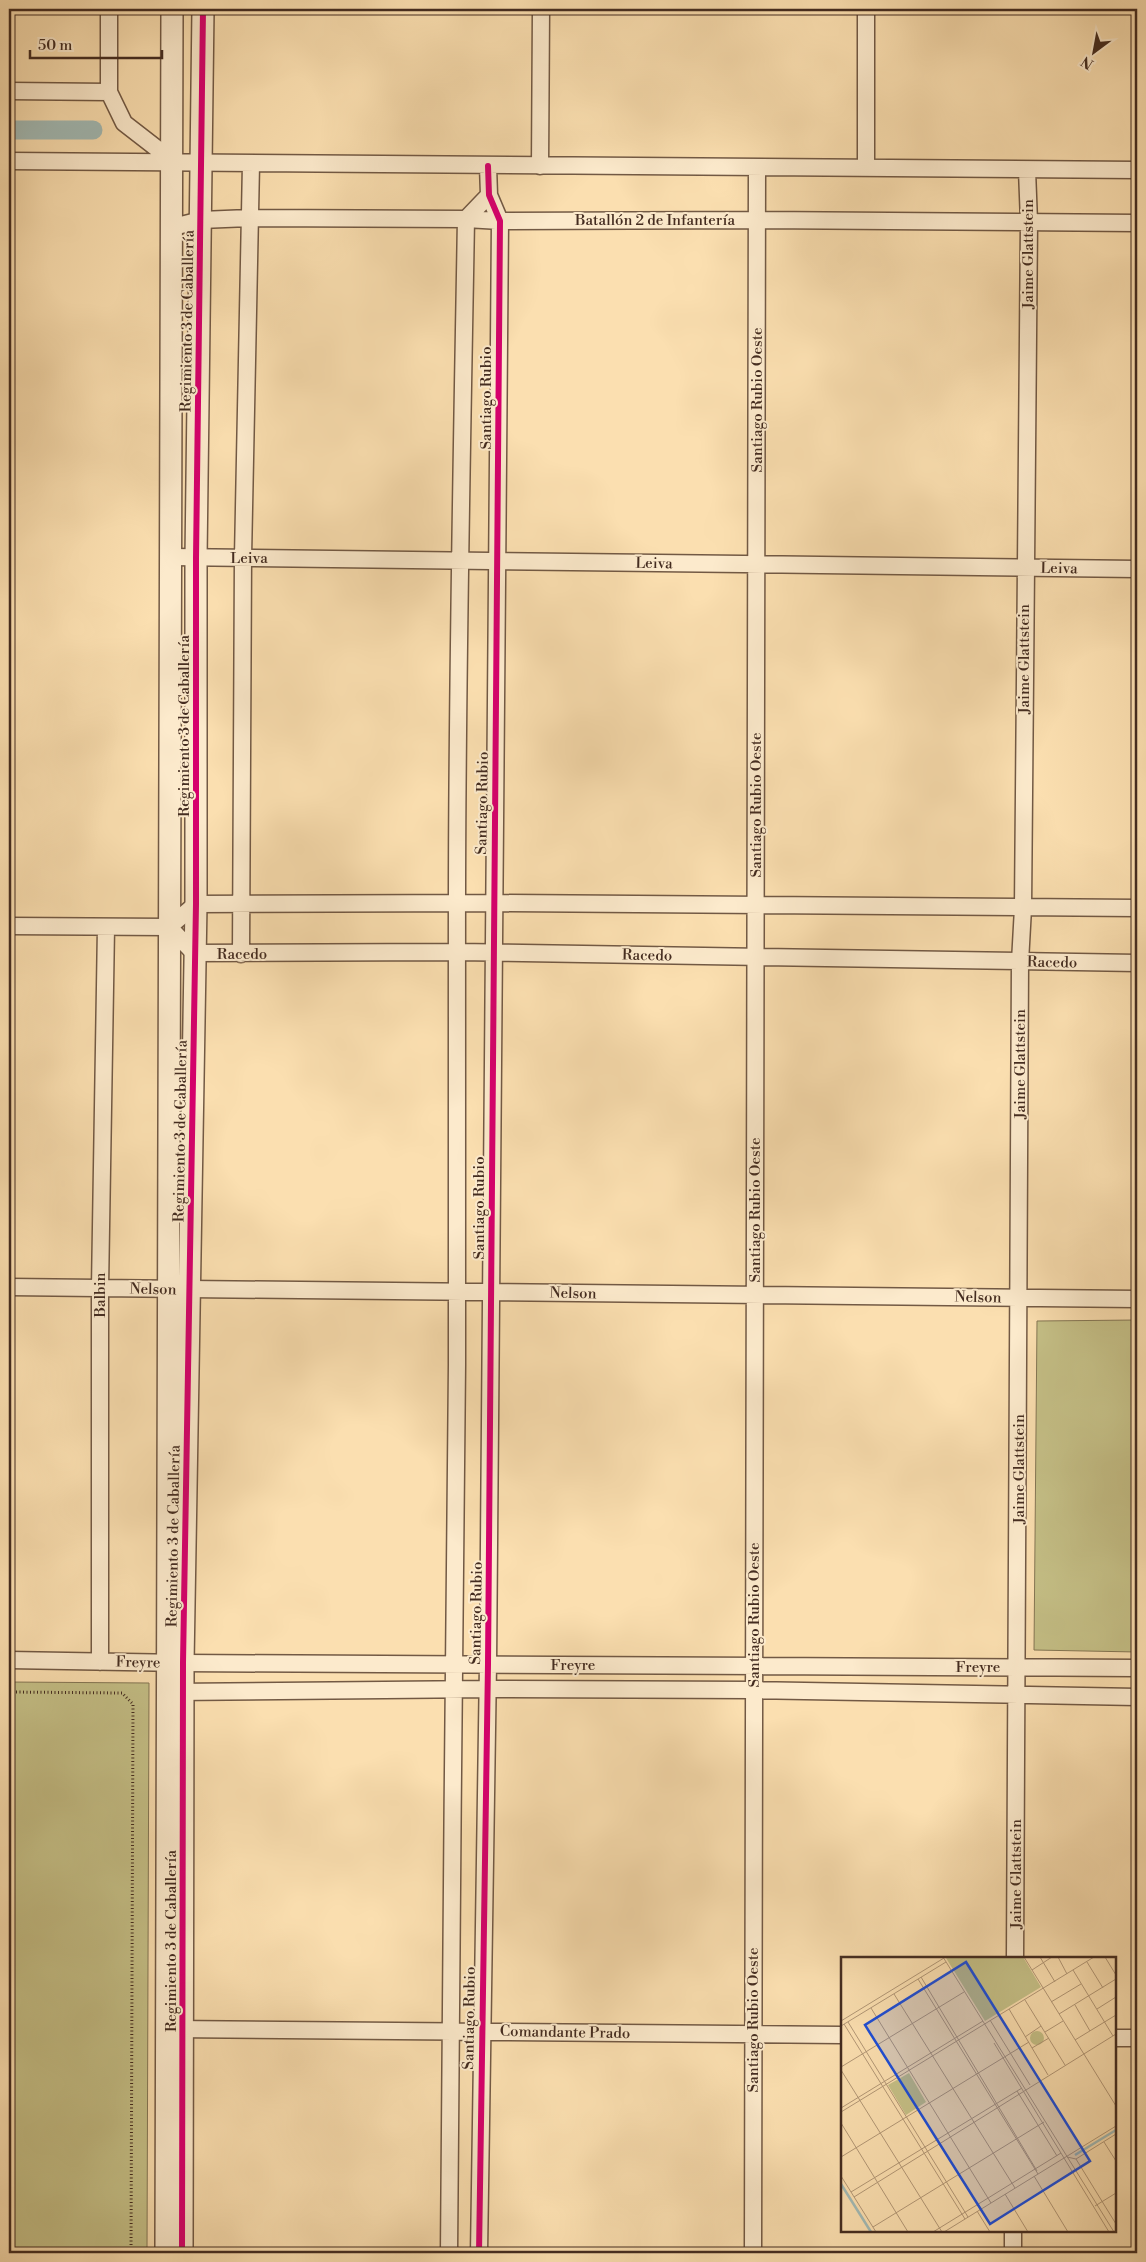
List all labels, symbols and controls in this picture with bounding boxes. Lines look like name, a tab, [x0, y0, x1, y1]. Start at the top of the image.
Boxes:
scale bar	[30, 28, 162, 60]
north arrow	[1068, 28, 1118, 78]
text: 50 m	[38, 36, 72, 55]
text: N	[1078, 52, 1097, 73]
street label: Jaime Glattstein	[1019, 199, 1038, 310]
street label: Batallón 2 de Infantería	[574, 211, 735, 230]
street label: Regimiento 3 de Caballería	[176, 229, 199, 412]
street label: Santiago Rubio Oeste	[748, 328, 767, 472]
street label: Santiago Rubio	[477, 346, 496, 450]
street label: Leiva	[230, 549, 268, 568]
street label: Leiva	[635, 554, 673, 573]
street label: Leiva	[1040, 559, 1078, 578]
street label: Jaime Glattstein	[1015, 604, 1034, 715]
street label: Regimiento 3 de Caballería	[175, 635, 194, 817]
street label: Santiago Rubio Oeste	[747, 733, 766, 877]
street label: Santiago Rubio	[472, 751, 493, 855]
street label: Racedo	[217, 945, 267, 964]
street label: Racedo	[622, 946, 672, 965]
street label: Racedo	[1027, 953, 1077, 972]
street label: Jaime Glattstein	[1011, 1009, 1030, 1120]
street label: Regimiento 3 de Caballería	[169, 1039, 192, 1222]
street label: Santiago Rubio Oeste	[746, 1138, 765, 1282]
street label: Santiago Rubio	[470, 1156, 489, 1260]
street label: Balbin	[91, 1272, 110, 1319]
street label: Nelson	[129, 1280, 177, 1299]
street label: Nelson	[549, 1284, 597, 1303]
street label: Nelson	[954, 1288, 1002, 1307]
street label: Jaime Glattstein	[1010, 1414, 1029, 1525]
street label: Regimiento 3 de Caballería	[162, 1444, 185, 1627]
street label: Santiago Rubio Oeste	[745, 1543, 764, 1687]
street label: Santiago Rubio	[466, 1561, 487, 1665]
street label: Freyre	[115, 1653, 161, 1672]
street label: Freyre	[551, 1656, 595, 1675]
street label: Freyre	[956, 1658, 1000, 1677]
street label: Jaime Glattstein	[1007, 1819, 1026, 1930]
street label: Regimiento 3 de Caballería	[162, 1850, 181, 2032]
street label: Santiago Rubio Oeste	[744, 1948, 763, 2092]
inset map	[841, 1957, 1116, 2232]
street label: Santiago Rubio	[459, 1966, 480, 2070]
street label: Comandante Prado	[500, 2022, 630, 2043]

